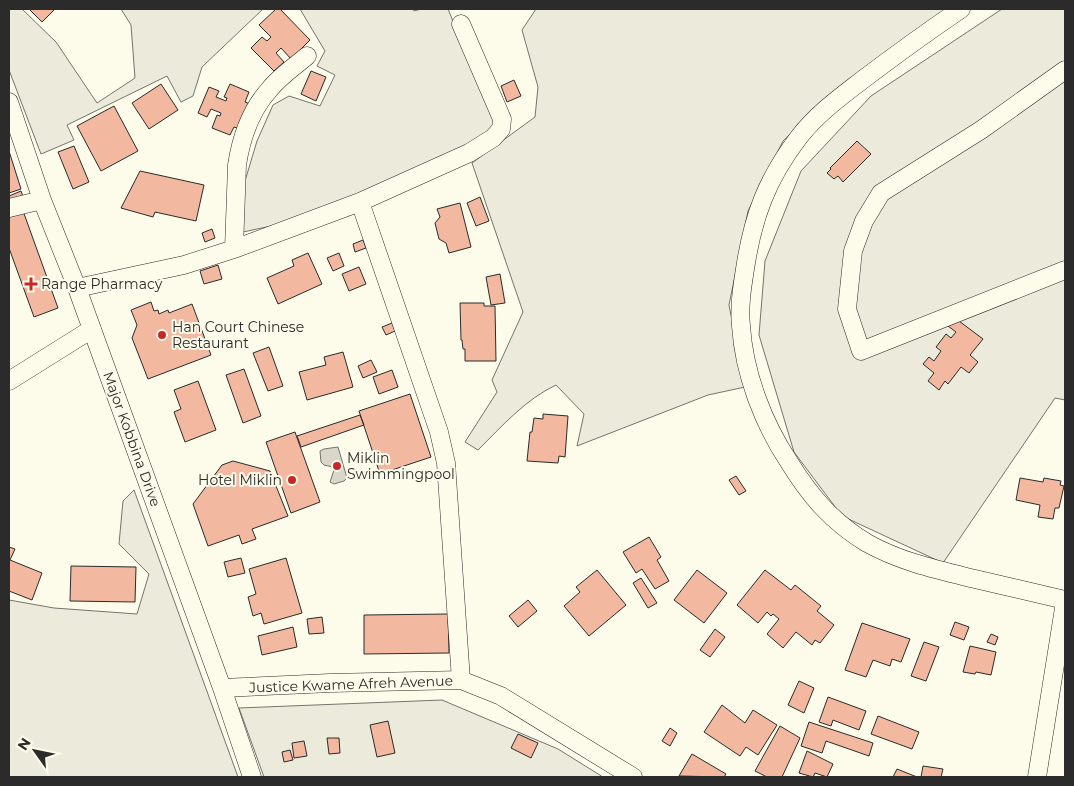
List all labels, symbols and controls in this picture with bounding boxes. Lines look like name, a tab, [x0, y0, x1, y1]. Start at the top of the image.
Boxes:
place label: Range Pharmacy	[41, 275, 163, 293]
marker: Range Pharmacy	[25, 278, 37, 290]
place label: Han Court Chinese Restaurant	[172, 318, 304, 352]
marker: Han Court Chinese Restaurant	[156, 329, 168, 341]
street label: Major Kobbina Drive	[99, 369, 165, 509]
place label: Miklin Swimmingpool	[347, 449, 455, 483]
marker: Miklin Swimmingpool	[331, 460, 343, 472]
place label: Hotel Miklin	[198, 471, 282, 489]
marker: Hotel Miklin	[286, 474, 298, 486]
street label: Justice Kwame Afreh Avenue	[248, 671, 453, 697]
north arrow	[10, 726, 60, 776]
text: N	[13, 734, 35, 754]

